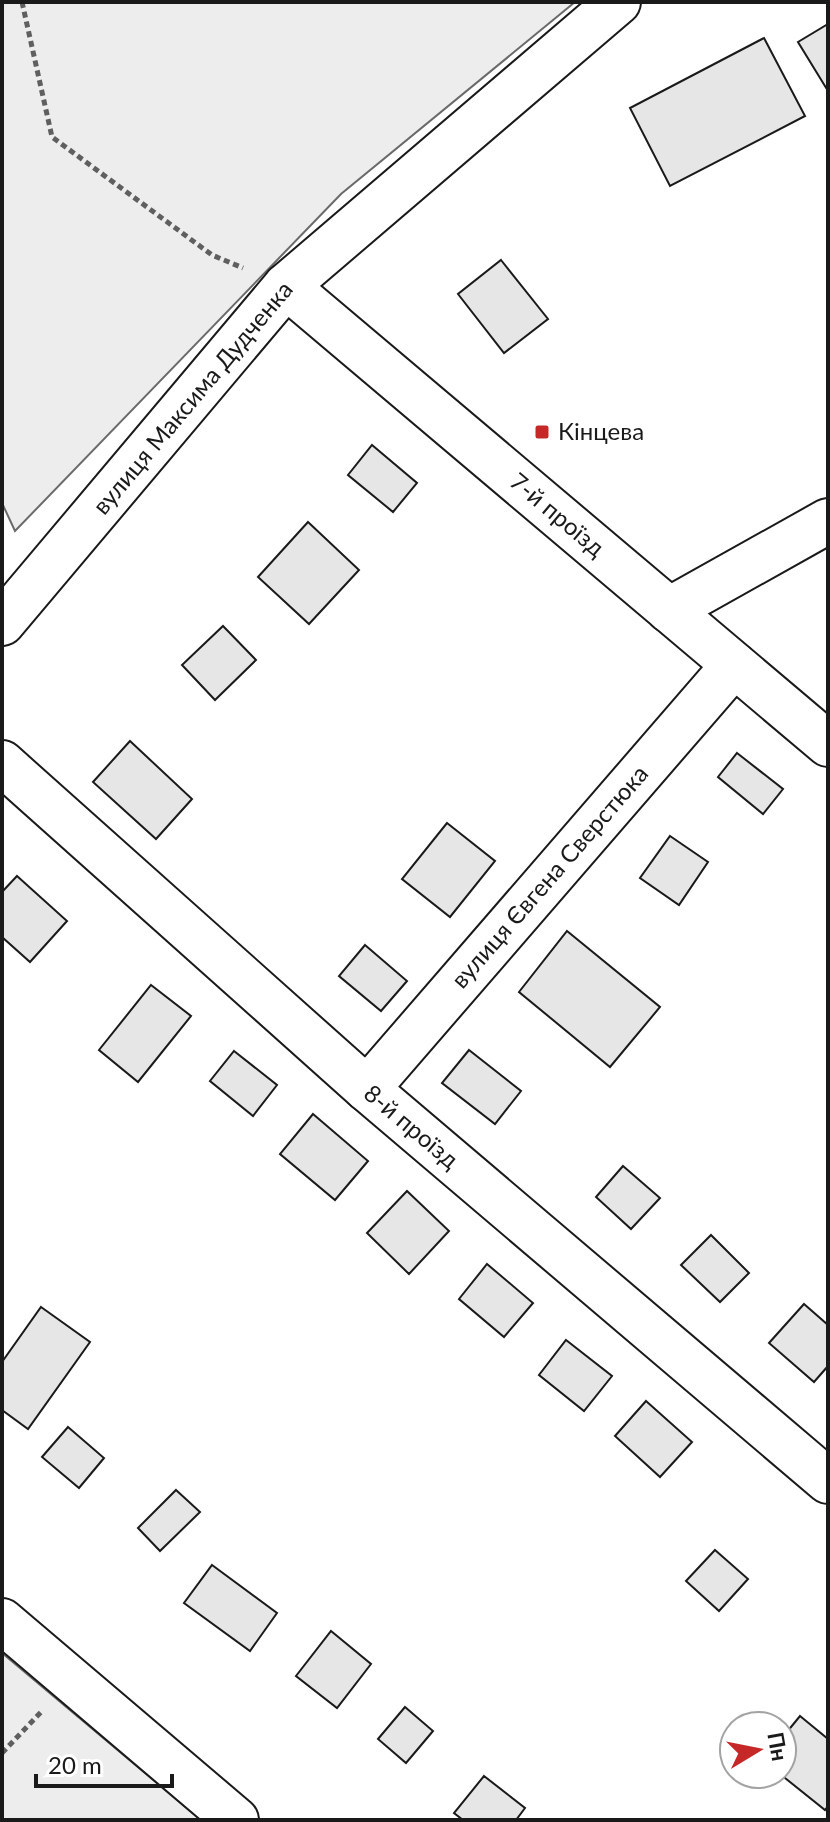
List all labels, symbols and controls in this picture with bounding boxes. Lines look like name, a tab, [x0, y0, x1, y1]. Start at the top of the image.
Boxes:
street label: вулиця Максима Дудченка	[86, 275, 298, 519]
place label: Кінцева	[558, 416, 644, 445]
marker: Кінцева	[533, 423, 551, 441]
street label: 7-й проїзд	[505, 466, 611, 562]
street label: вулиця Євгена Сверстюка	[444, 759, 653, 993]
street label: 8-й проїзд	[359, 1078, 465, 1174]
north arrow	[718, 1710, 798, 1790]
text: Пн	[762, 1730, 794, 1763]
scale bar	[36, 1738, 172, 1788]
text: 20 m	[48, 1750, 102, 1779]

